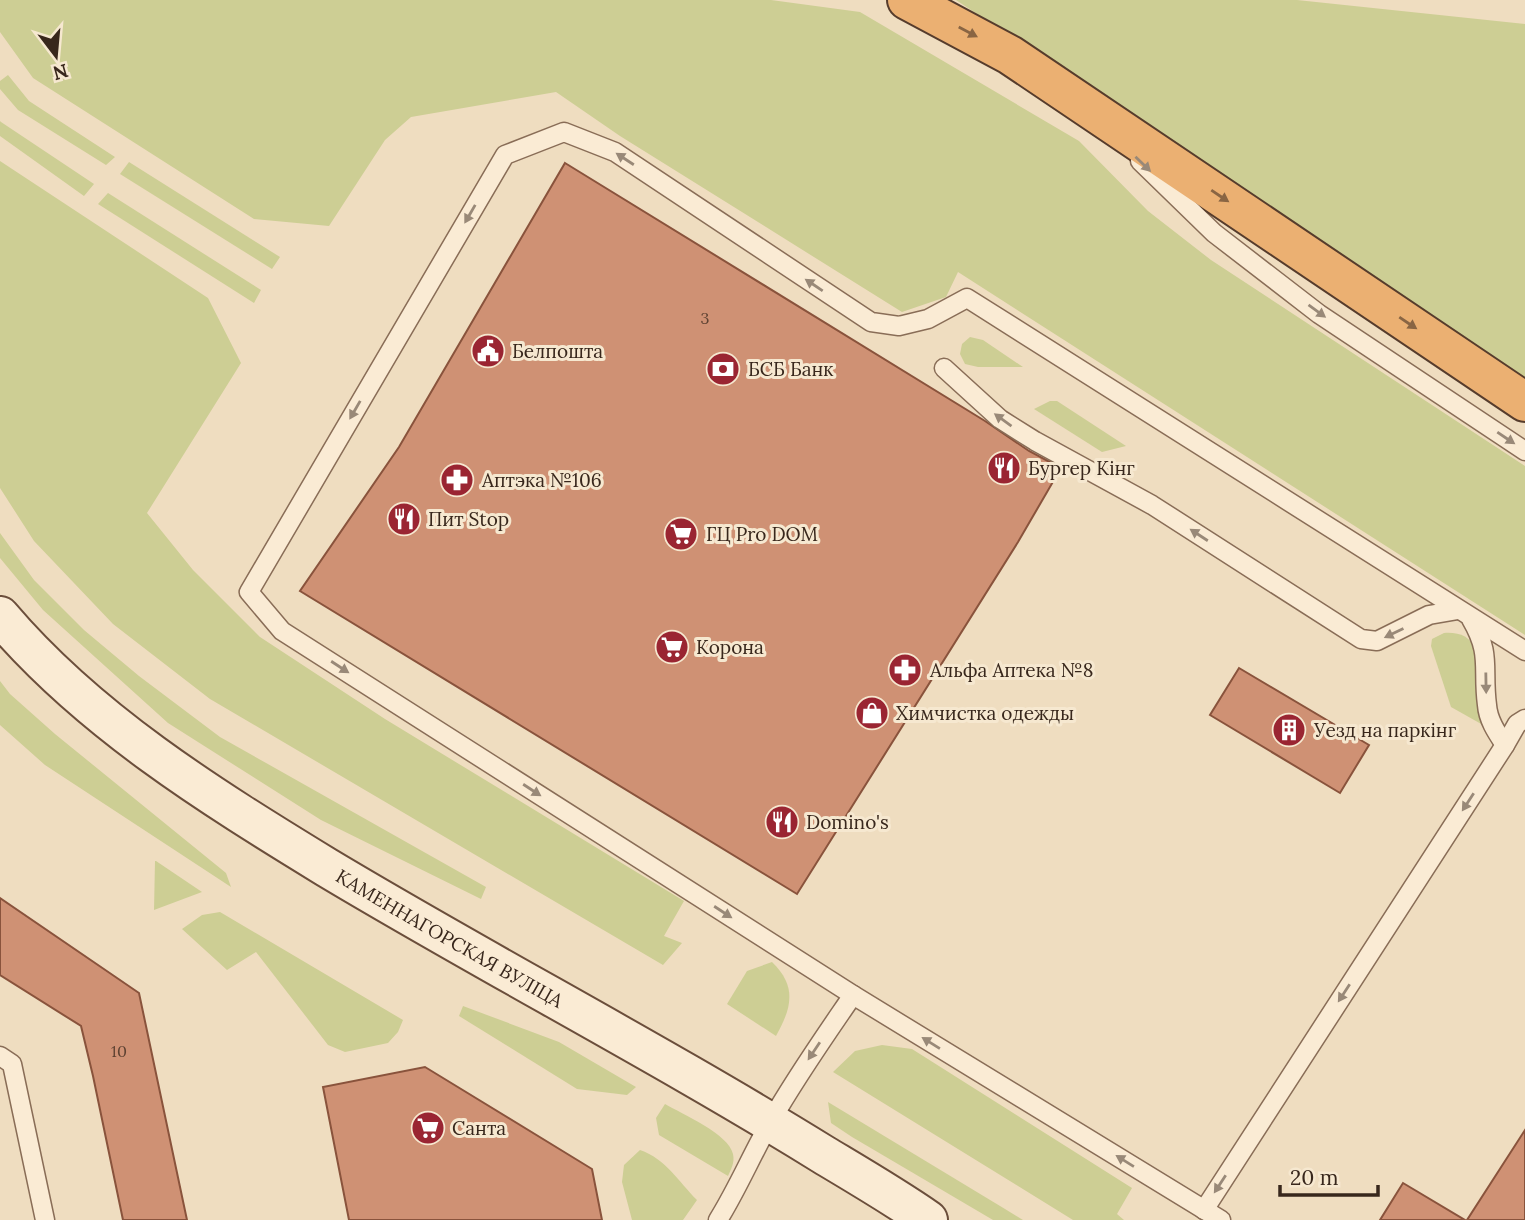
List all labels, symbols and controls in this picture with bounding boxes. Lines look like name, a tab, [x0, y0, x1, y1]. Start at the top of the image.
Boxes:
north arrow	[21, 21, 91, 91]
one-way arrow	[958, 26, 977, 38]
text: N	[50, 59, 71, 86]
one-way arrow	[616, 152, 634, 166]
one-way arrow	[1135, 156, 1152, 173]
one-way arrow	[1211, 189, 1229, 203]
one-way arrow	[464, 204, 476, 223]
one-way arrow	[805, 278, 824, 291]
one-way arrow	[1307, 304, 1326, 318]
house number: 3	[701, 308, 710, 328]
one-way arrow	[1399, 317, 1418, 330]
public building icon: Белпошта	[469, 332, 507, 370]
place label: Белпошта	[512, 339, 603, 363]
bank icon: БСБ Банк	[704, 350, 742, 388]
place label: БСБ Банк	[748, 357, 834, 381]
one-way arrow	[349, 401, 361, 420]
one-way arrow	[994, 413, 1012, 427]
one-way arrow	[1496, 431, 1515, 444]
restaurant icon: Бургер Кінг	[985, 449, 1023, 487]
place label: Бургер Кінг	[1028, 456, 1135, 480]
pharmacy icon: Аптэка №106	[438, 461, 476, 499]
place label: Аптэка №106	[481, 468, 602, 492]
restaurant icon: Пит Stop	[385, 500, 423, 538]
place label: Пит Stop	[428, 507, 509, 531]
supermarket icon: ГЦ Pro DOM	[662, 515, 700, 553]
place label: ГЦ Pro DOM	[706, 522, 818, 546]
one-way arrow	[1189, 529, 1208, 542]
one-way arrow	[1384, 627, 1404, 639]
supermarket icon: Корона	[653, 628, 691, 666]
place label: Корона	[696, 635, 764, 659]
pharmacy icon: Альфа Аптека №8	[886, 651, 924, 689]
place label: Альфа Аптека №8	[929, 658, 1093, 682]
one-way arrow	[330, 661, 349, 674]
one-way arrow	[1480, 672, 1492, 694]
shop icon: Химчистка одежды	[853, 694, 891, 732]
place label: Химчистка одежды	[896, 701, 1074, 725]
building icon: Уезд на паркінг	[1270, 711, 1308, 749]
place label: Уезд на паркінг	[1313, 718, 1457, 742]
one-way arrow	[522, 783, 541, 796]
one-way arrow	[1462, 793, 1475, 812]
restaurant icon: Domino's	[763, 803, 801, 841]
place label: Domino's	[806, 810, 889, 834]
street label: КАМЕННАГОРСКАЯ ВУЛІЦА	[332, 864, 568, 1013]
one-way arrow	[714, 905, 733, 918]
one-way arrow	[1338, 984, 1351, 1003]
one-way arrow	[921, 1036, 940, 1049]
house number: 10	[111, 1041, 127, 1061]
one-way arrow	[807, 1042, 821, 1060]
supermarket icon: Санта	[409, 1109, 447, 1147]
place label: Санта	[452, 1116, 506, 1140]
scale bar	[1280, 1154, 1378, 1198]
one-way arrow	[1115, 1155, 1134, 1168]
text: 20 m	[1290, 1164, 1339, 1191]
one-way arrow	[1214, 1175, 1227, 1194]

